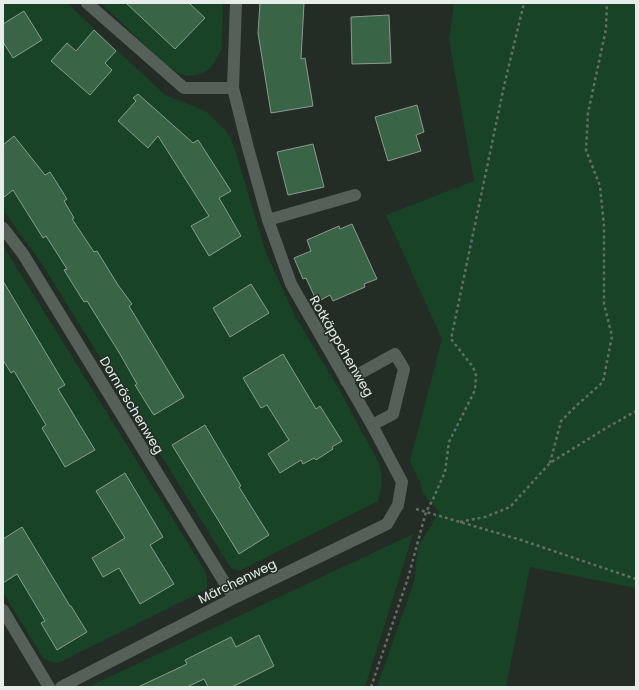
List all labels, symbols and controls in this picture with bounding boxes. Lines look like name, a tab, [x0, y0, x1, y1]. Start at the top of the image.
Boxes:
street label: Rotkäppchenweg	[305, 292, 378, 400]
street label: Dornröschenweg	[95, 353, 168, 458]
street label: Märchenweg	[195, 554, 280, 609]

